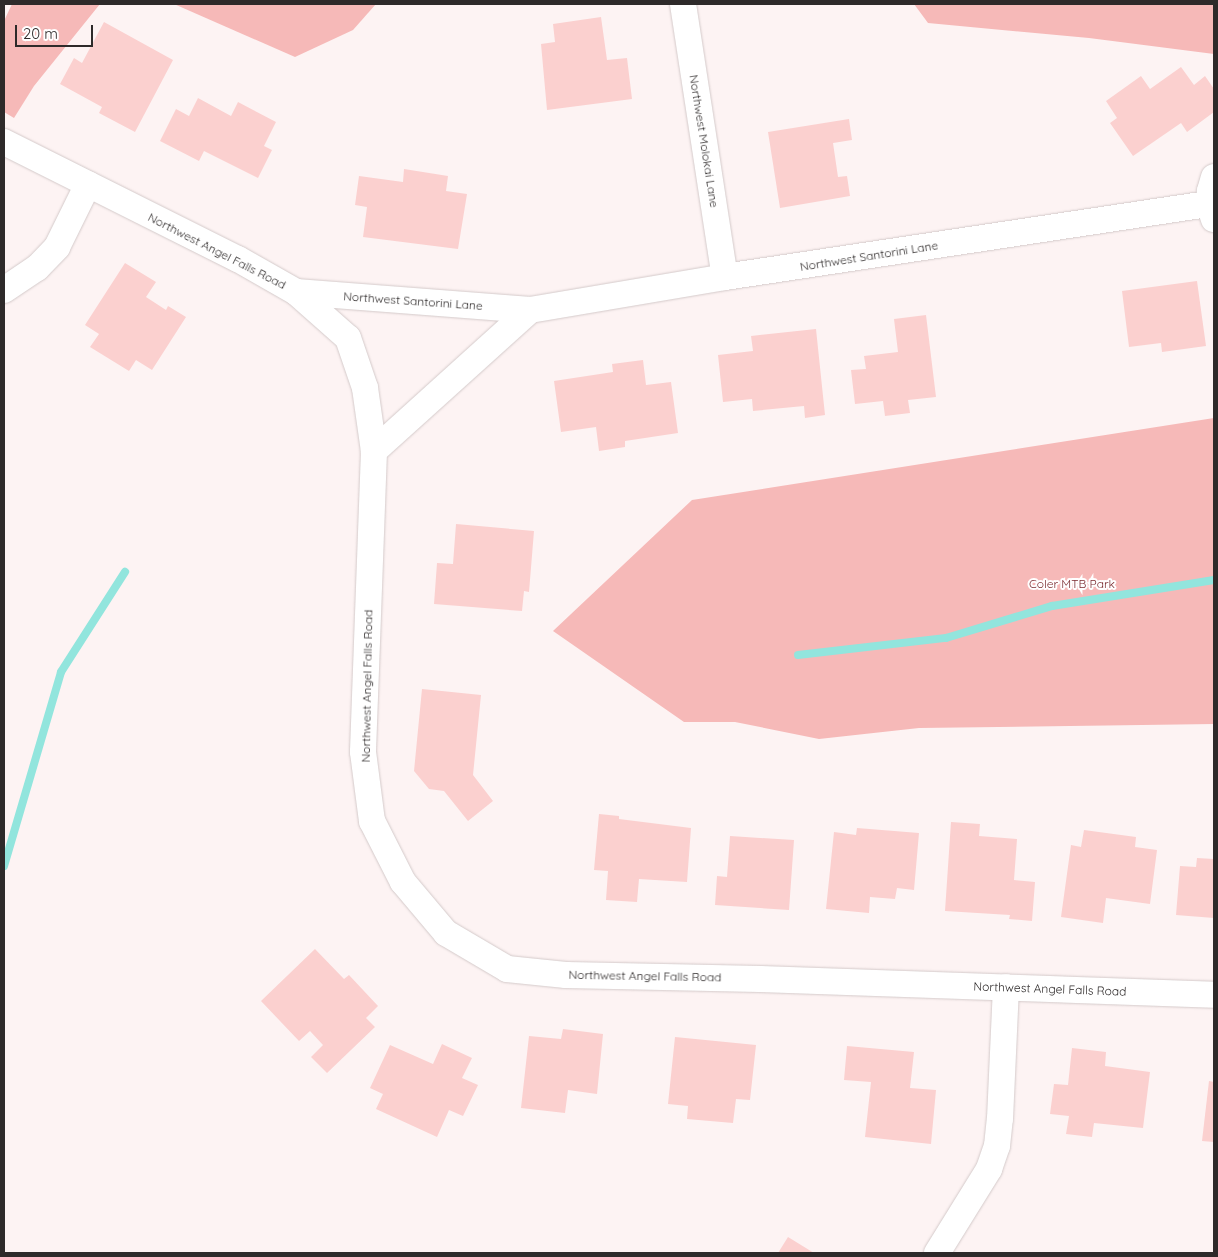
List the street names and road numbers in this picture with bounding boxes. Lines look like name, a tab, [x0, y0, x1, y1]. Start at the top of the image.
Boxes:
street label: Northwest Molokai Lane	[686, 74, 722, 208]
street label: Northwest Angel Falls Road	[146, 210, 288, 292]
street label: Northwest Santorini Lane	[799, 238, 939, 274]
street label: Northwest Santorini Lane	[343, 289, 483, 313]
street label: Northwest Angel Falls Road	[358, 609, 376, 763]
street label: Northwest Angel Falls Road	[568, 967, 722, 985]
street label: Northwest Angel Falls Road	[973, 979, 1127, 999]

